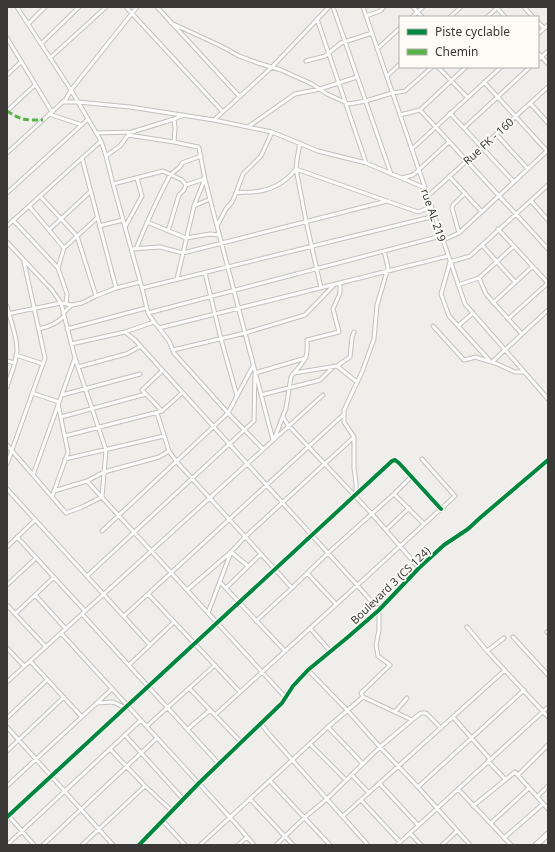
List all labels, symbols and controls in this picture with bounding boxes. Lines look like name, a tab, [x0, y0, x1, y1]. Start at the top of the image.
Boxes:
legend	[399, 16, 539, 68]
text: Piste cyclable	[435, 23, 510, 40]
text: Chemin	[435, 43, 479, 60]
street label: Rue FK - 160	[459, 114, 517, 168]
street label: rue AL 219	[418, 187, 450, 243]
street label: Boulevard 3 (CS 124)	[347, 543, 433, 627]

